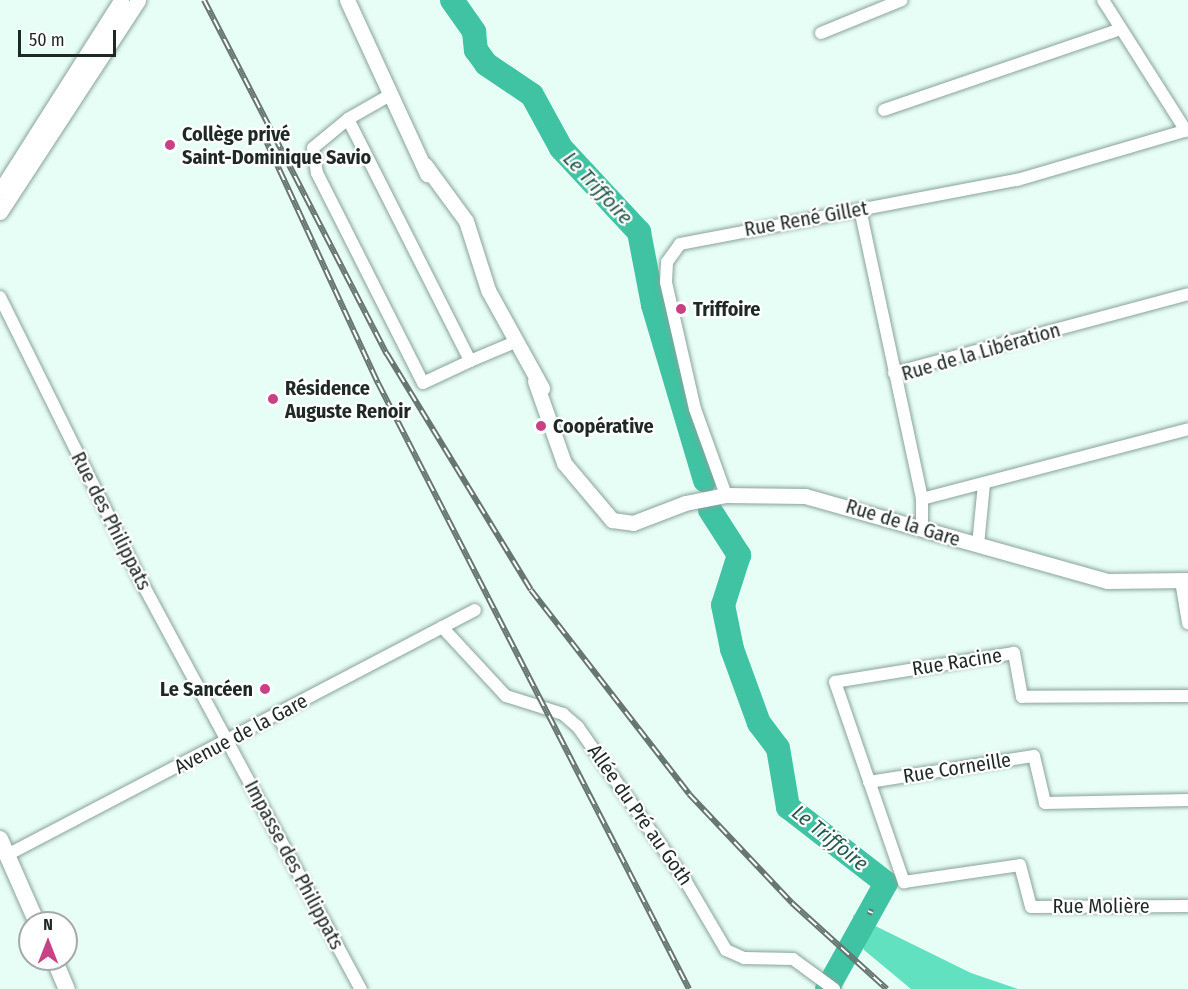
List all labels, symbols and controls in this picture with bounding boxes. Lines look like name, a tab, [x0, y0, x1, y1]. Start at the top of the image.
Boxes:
scale bar	[21, 18, 118, 56]
text: 50 m	[29, 29, 65, 51]
place label: Collège privé Saint-Dominique Savio	[182, 122, 371, 169]
marker: Collège privé Saint-Dominique Savio	[163, 138, 177, 152]
water label: Le Triffoire	[558, 146, 638, 230]
street label: Rue René Gillet	[742, 196, 870, 242]
place label: Triffoire	[693, 297, 760, 321]
marker: Triffoire	[674, 302, 688, 316]
street label: Rue de la Libération	[899, 318, 1063, 386]
place label: Résidence Auguste Renoir	[285, 376, 411, 423]
marker: Résidence Auguste Renoir	[266, 392, 280, 406]
place label: Coopérative	[553, 414, 654, 438]
marker: Coopérative	[534, 419, 548, 433]
street label: Rue des Philippats	[66, 448, 156, 594]
street label: Rue de la Gare	[843, 494, 963, 552]
street label: Rue Racine	[910, 643, 1004, 681]
place label: Le Sancéen	[160, 677, 253, 701]
marker: Le Sancéen	[258, 682, 272, 696]
street label: Avenue de la Gare	[170, 689, 312, 779]
street label: Allée du Pré au Goth	[582, 740, 698, 890]
street label: Rue Corneille	[901, 748, 1013, 788]
street label: Impasse des Philippats	[239, 776, 349, 954]
water label: Le Triffoire	[787, 800, 873, 876]
street label: Rue Molière	[1052, 894, 1150, 918]
north arrow	[18, 911, 78, 971]
text: N	[43, 915, 53, 934]

